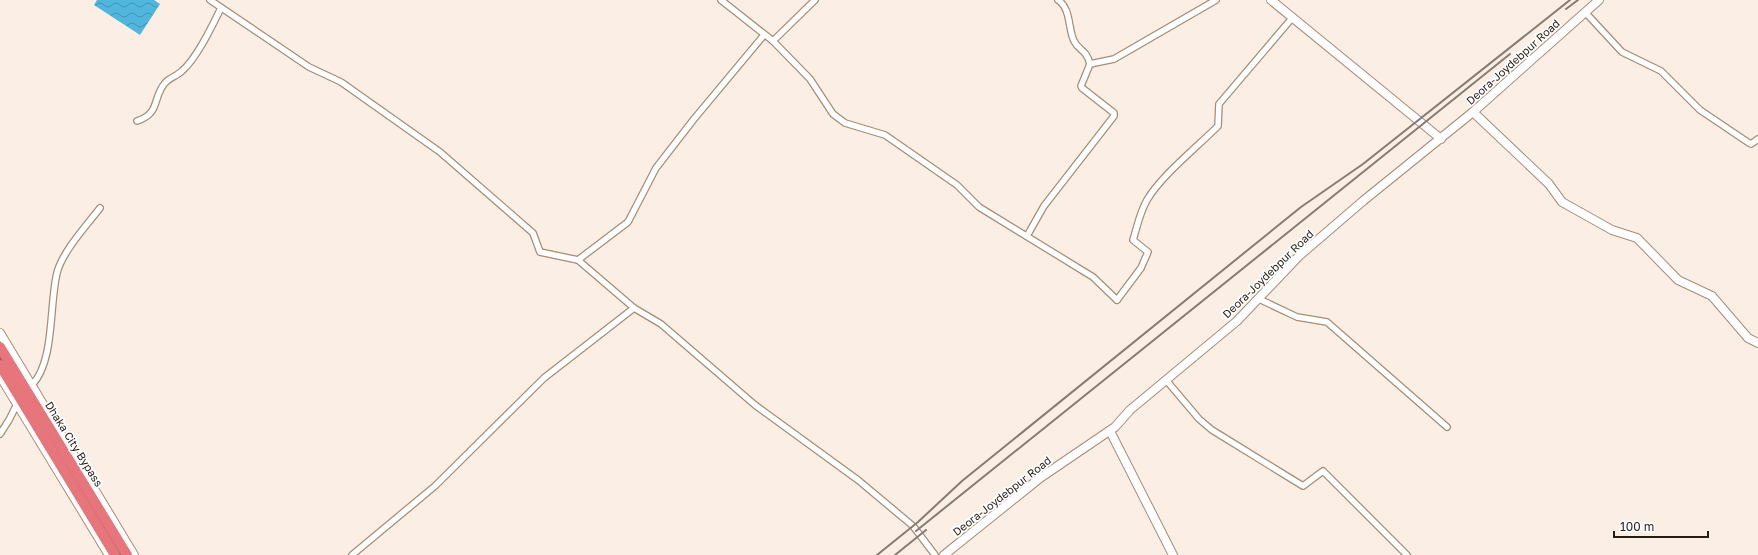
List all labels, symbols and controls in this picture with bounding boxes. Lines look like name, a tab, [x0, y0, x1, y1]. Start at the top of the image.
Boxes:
street label: Deora-Joydebpur Road	[1463, 16, 1562, 107]
street label: Deora-Joydebpur Road	[1220, 227, 1316, 320]
street label: Dhaka City Bypass	[43, 399, 106, 489]
street label: Deora-Joydebpur Road	[950, 453, 1053, 538]
scale bar	[1614, 513, 1708, 539]
text: 100 m	[1620, 519, 1654, 534]

